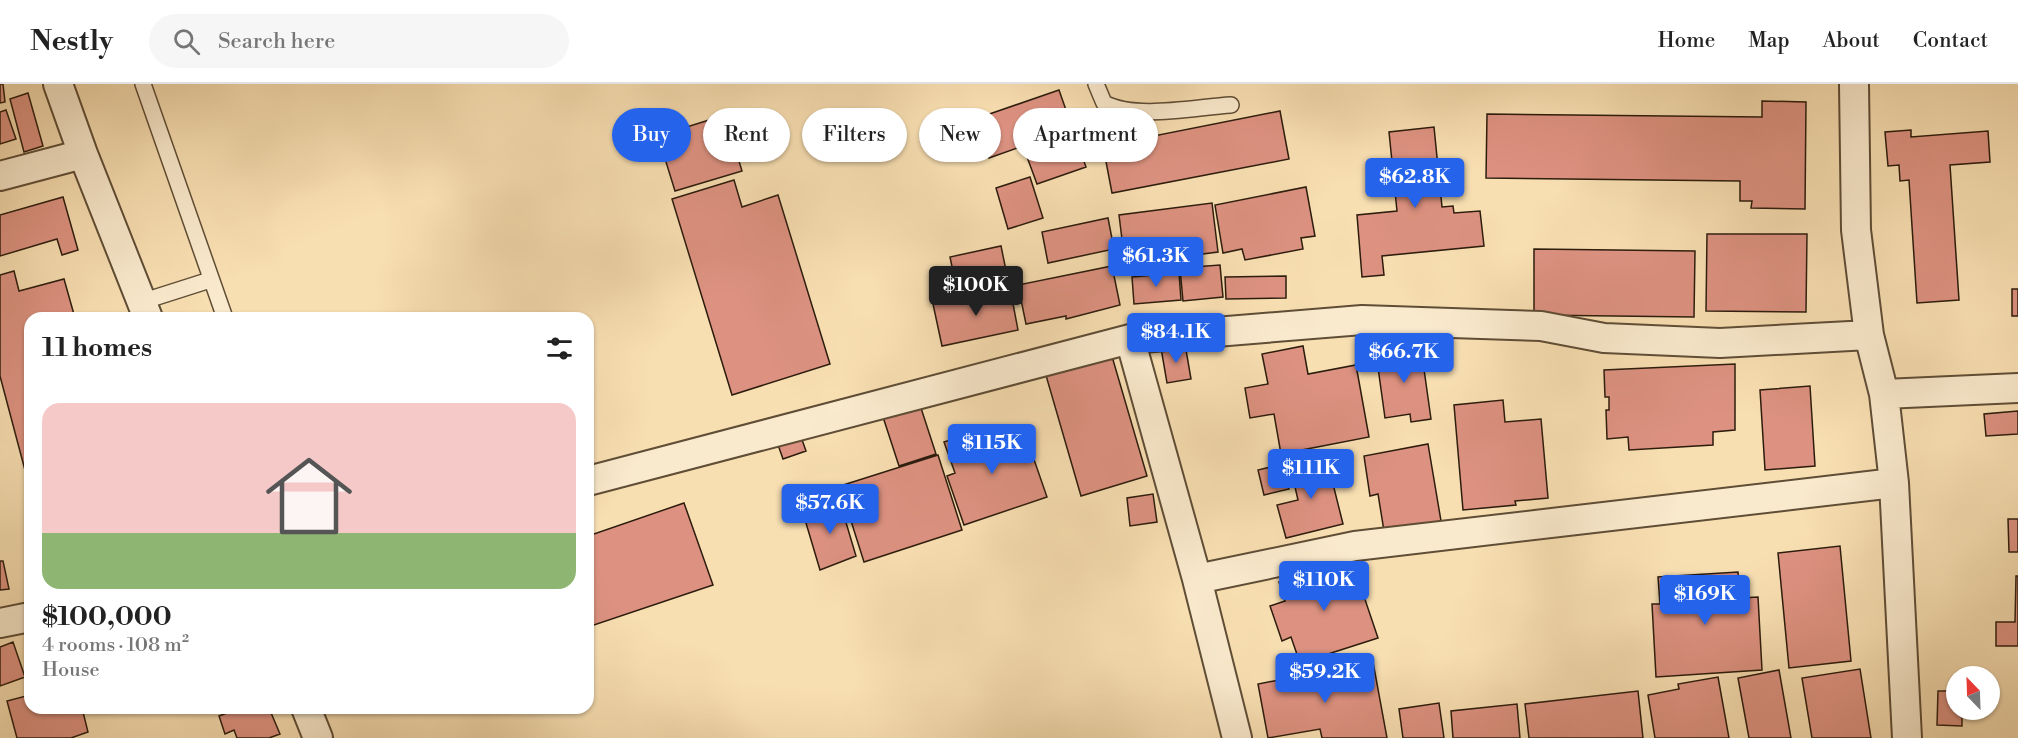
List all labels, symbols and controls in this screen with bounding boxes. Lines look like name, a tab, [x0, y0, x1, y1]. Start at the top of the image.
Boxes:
search box	[149, 14, 569, 68]
text: Nestly	[30, 24, 113, 59]
icon: search	[170, 25, 203, 58]
text: Search here	[218, 28, 335, 55]
text: Home	[1658, 28, 1715, 54]
text: Map	[1748, 28, 1790, 54]
text: About	[1823, 28, 1880, 54]
text: Contact	[1913, 28, 1988, 54]
chip: Buy	[612, 108, 691, 162]
chip: Rent	[703, 108, 790, 162]
chip: Filters	[802, 108, 907, 162]
chip: New	[919, 108, 1001, 162]
chip: Apartment	[1013, 108, 1158, 162]
pin: $62.8K	[1366, 158, 1464, 209]
text: $62.8K	[1379, 165, 1451, 190]
pin: $61.3K	[1107, 237, 1205, 288]
text: $61.3K	[1122, 244, 1190, 269]
pin: $100K	[934, 266, 1018, 317]
text: $100K	[943, 273, 1009, 298]
pin: $84.1K	[1127, 313, 1225, 364]
text: $84.1K	[1141, 320, 1211, 345]
text: 11 homes	[42, 332, 152, 364]
icon: filters	[543, 332, 576, 365]
pin: $66.7K	[1355, 333, 1453, 384]
text: $66.7K	[1369, 340, 1439, 365]
pin: $115K	[950, 424, 1034, 475]
text: $115K	[962, 431, 1022, 456]
icon: home	[255, 442, 363, 550]
pin: $111K	[1269, 449, 1353, 500]
text: $111K	[1282, 456, 1340, 481]
pin: $57.6K	[781, 484, 879, 535]
text: $57.6K	[796, 491, 864, 516]
pin: $110K	[1282, 561, 1366, 612]
text: $110K	[1293, 568, 1355, 593]
pin: $169K	[1663, 575, 1747, 626]
text: $169K	[1674, 582, 1736, 607]
text: $100,000	[42, 601, 172, 633]
text: 4 rooms · 108 m²	[42, 633, 189, 658]
pin: $59.2K	[1276, 653, 1374, 704]
text: House	[42, 658, 100, 683]
text: $59.2K	[1289, 660, 1361, 685]
north arrow	[1946, 666, 2000, 720]
map controls	[1946, 666, 2000, 720]

